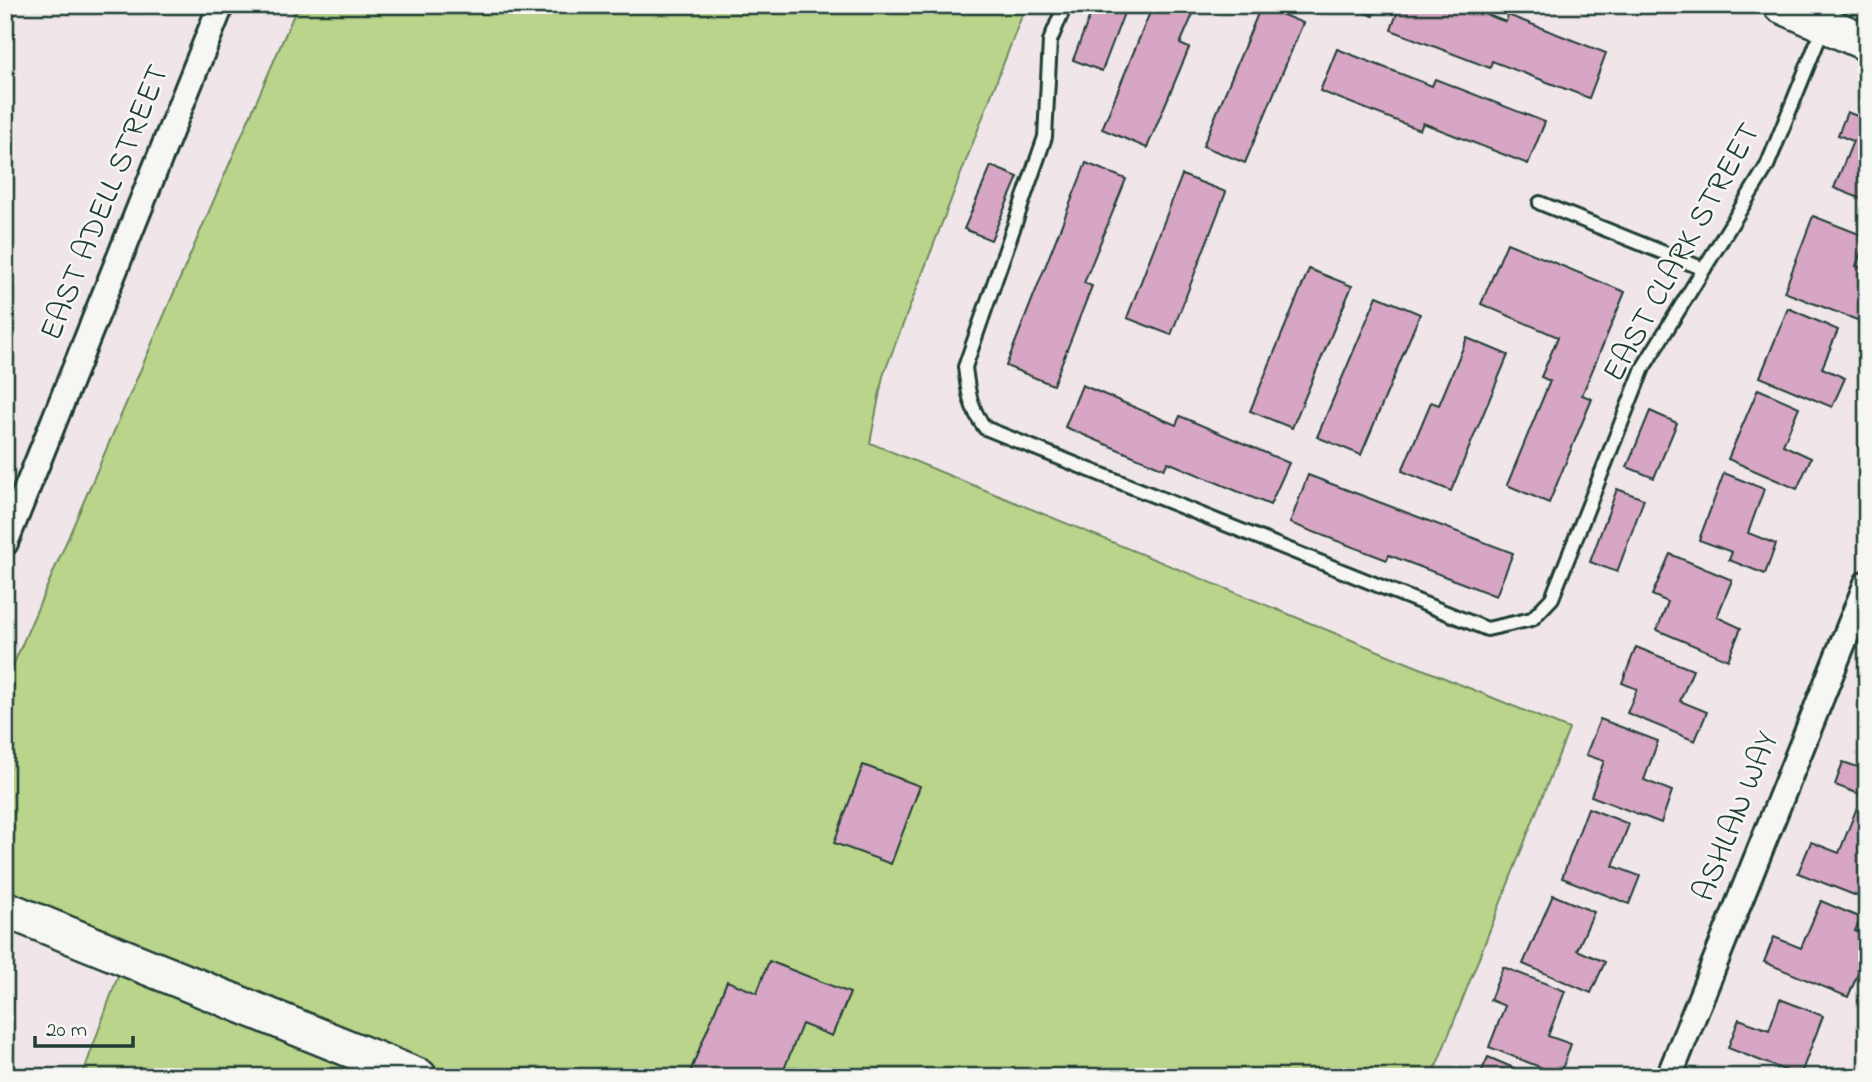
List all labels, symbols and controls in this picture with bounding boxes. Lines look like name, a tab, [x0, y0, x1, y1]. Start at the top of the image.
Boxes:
street label: EAST ADELL STREET	[29, 58, 183, 348]
street label: EAST CLARK STREET	[1592, 115, 1774, 391]
street label: ASHLAN WAY	[1682, 725, 1792, 909]
scale bar	[35, 1005, 133, 1049]
text: 20 m	[46, 1016, 87, 1046]

